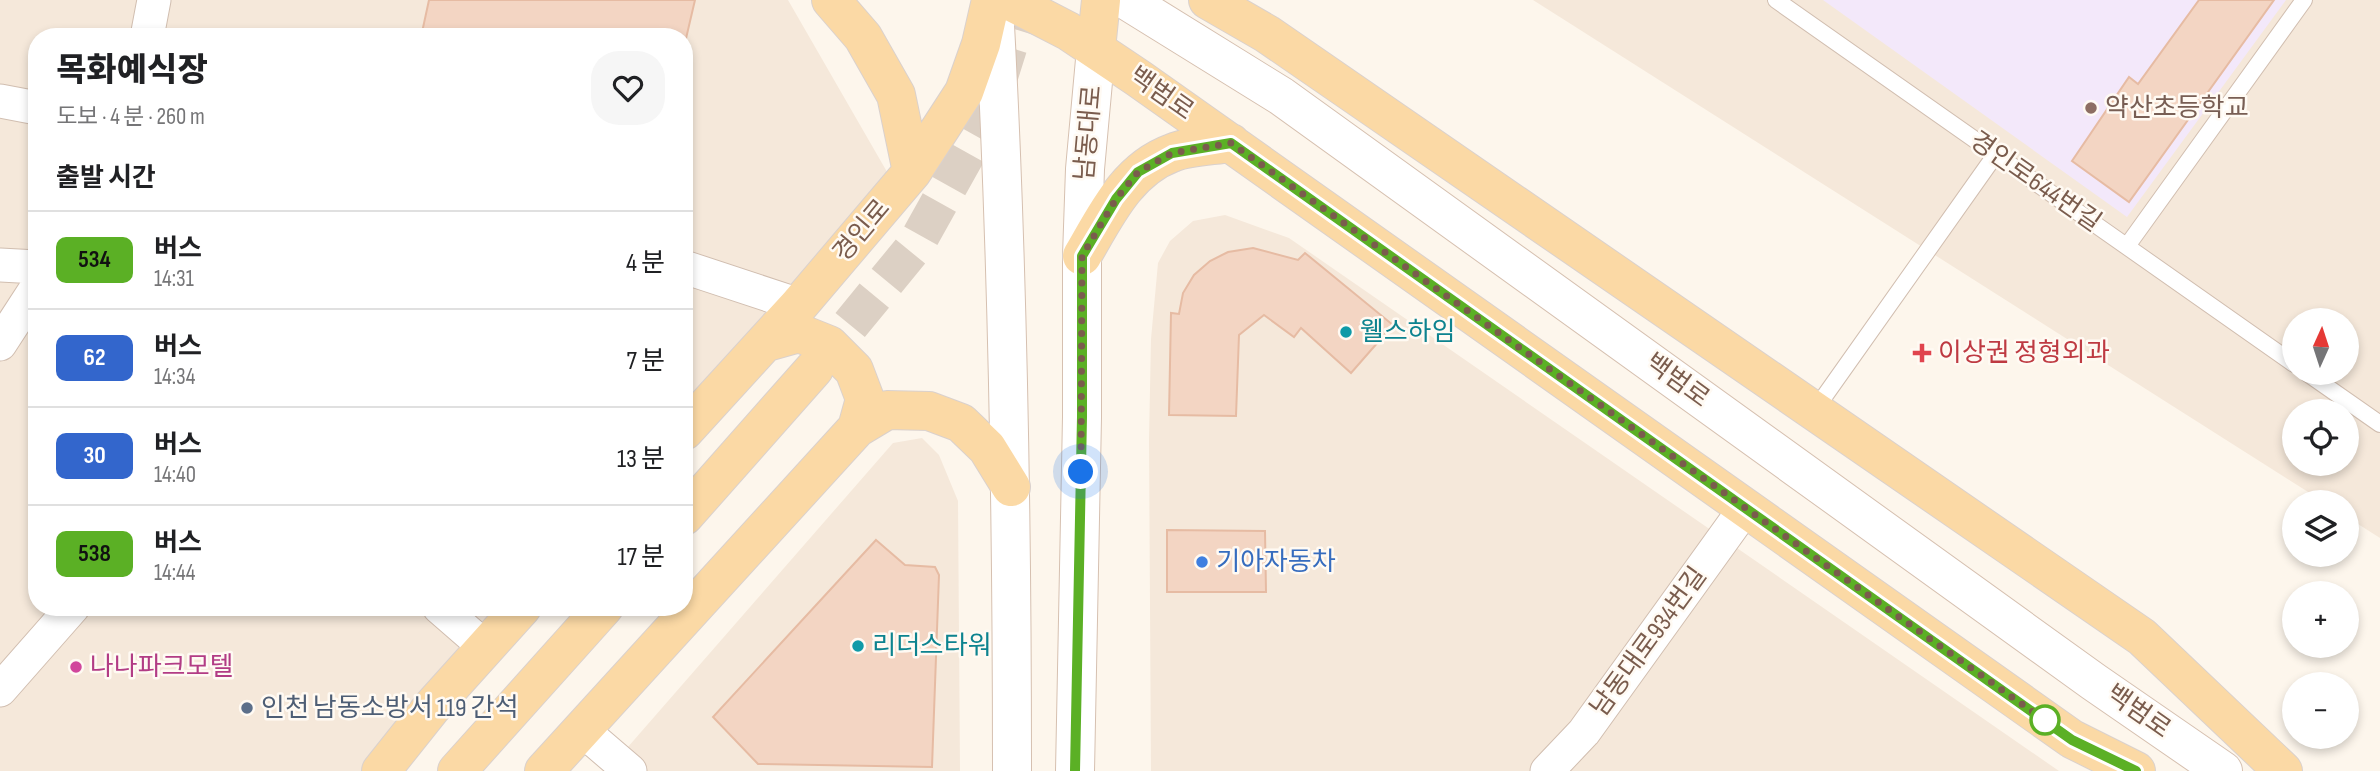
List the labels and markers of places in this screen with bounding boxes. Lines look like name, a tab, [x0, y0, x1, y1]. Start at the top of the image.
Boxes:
place label: 약산초등학교	[2105, 93, 2249, 124]
marker: 약산초등학교	[2083, 100, 2099, 116]
place label: 웰스하임	[1360, 317, 1456, 348]
marker: 웰스하임	[1338, 324, 1354, 340]
place label: 이상권 정형외과	[1938, 338, 2110, 369]
marker: 이상권 정형외과	[1912, 343, 1932, 363]
place label: 기아자동차	[1216, 547, 1336, 578]
marker: 기아자동차	[1194, 554, 1210, 570]
place label: 리더스타워	[872, 631, 992, 662]
marker: 리더스타워	[850, 638, 866, 654]
place label: 나나파크모텔	[90, 652, 234, 683]
marker: 나나파크모텔	[68, 659, 84, 675]
place label: 인천 남동소방서 119 간석	[261, 693, 518, 724]
marker: 인천 남동소방서 119 간석	[239, 700, 255, 716]
unlabelled marker	[2030, 705, 2060, 735]

